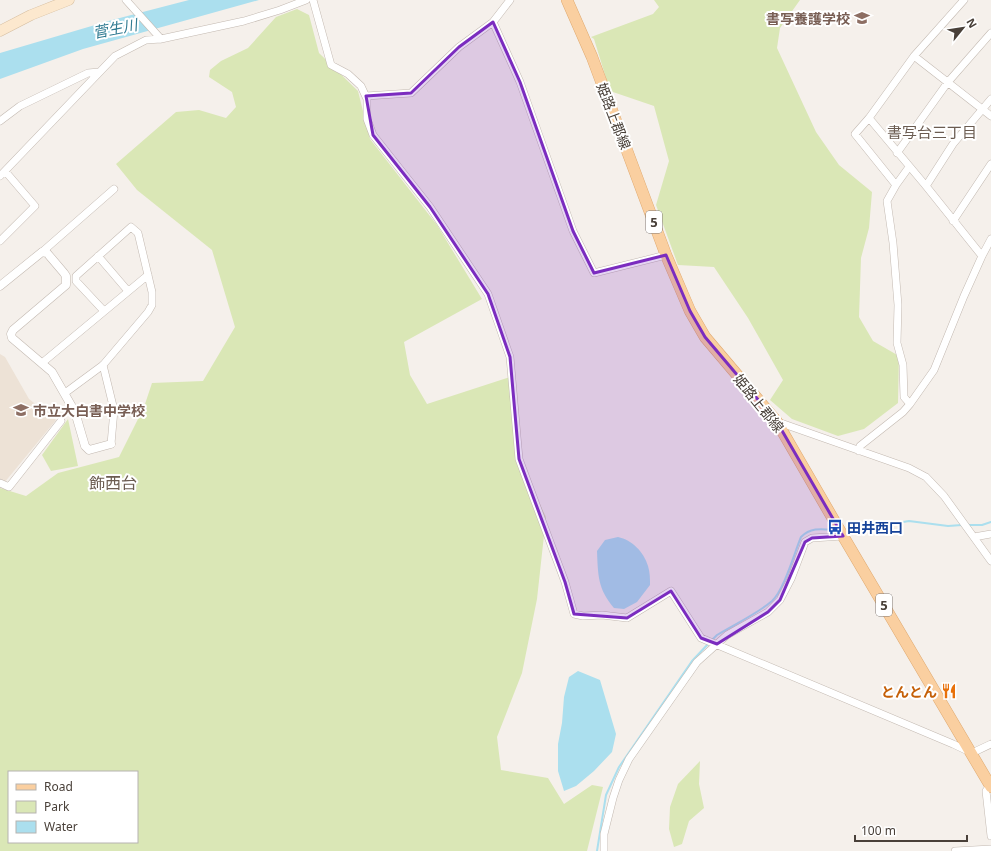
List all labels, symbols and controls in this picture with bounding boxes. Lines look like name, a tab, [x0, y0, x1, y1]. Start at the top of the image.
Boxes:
north arrow	[943, 8, 983, 48]
place label: 書写養護学校	[766, 9, 850, 28]
school or university icon: 書写養護学校	[853, 9, 871, 27]
water label: 菅生川	[91, 14, 141, 42]
text: N	[963, 15, 981, 30]
street label: 姫路上郡線	[593, 80, 635, 152]
district label: 書写台三丁目	[887, 122, 977, 142]
road number: 5	[646, 211, 662, 233]
street label: 姫路上郡線	[730, 370, 788, 436]
school or university icon: 市立大白書中学校	[12, 401, 30, 419]
place label: 市立大白書中学校	[33, 401, 145, 420]
district label: 飾西台	[89, 472, 137, 494]
bus stop icon: 田井西口	[826, 518, 844, 536]
place label: 田井西口	[847, 518, 903, 537]
road number: 5	[876, 594, 892, 616]
place label: とんとん	[881, 682, 937, 701]
restaurant icon: とんとん	[940, 682, 958, 700]
legend	[8, 771, 138, 843]
text: Road	[44, 778, 73, 795]
text: Park	[44, 798, 70, 815]
scale bar	[855, 817, 967, 843]
text: Water	[44, 818, 78, 835]
text: 100 m	[861, 822, 896, 839]

